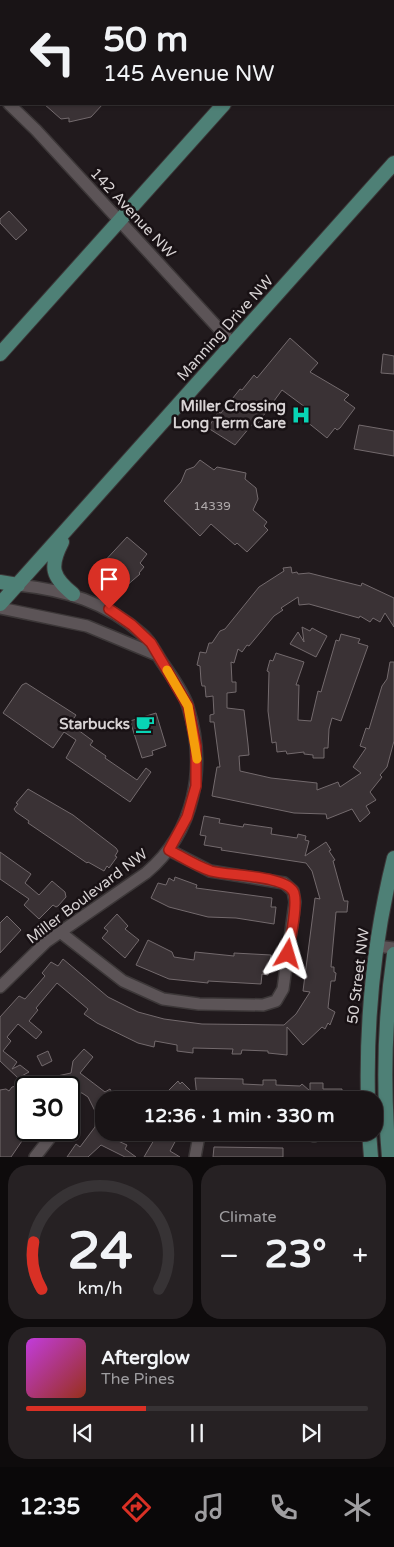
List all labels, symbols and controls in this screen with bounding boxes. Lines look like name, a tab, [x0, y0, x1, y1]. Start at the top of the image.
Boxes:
text: 50 m	[103, 19, 188, 61]
icon: left	[20, 20, 85, 85]
text: 145 Avenue NW	[103, 61, 275, 87]
street label: 142 Avenue NW	[87, 164, 179, 262]
street label: Manning Drive NW	[173, 272, 277, 384]
place label: Miller Crossing Long Term Care	[173, 397, 286, 433]
hospital icon: Miller Crossing Long Term Care	[290, 404, 312, 426]
house number: 14339	[193, 499, 231, 513]
pin	[88, 558, 130, 609]
icon: arrive	[95, 565, 123, 593]
cafe icon: Starbucks	[134, 713, 156, 735]
place label: Starbucks	[59, 715, 130, 733]
street label: Miller Boulevard NW	[23, 845, 151, 947]
position arrow	[261, 927, 313, 979]
street label: 50 Street NW	[343, 927, 373, 1025]
speed limit sign: 30	[15, 1076, 80, 1141]
text: 12:36 · 1 min · 330 m	[143, 1105, 335, 1127]
text: Climate	[219, 1207, 277, 1227]
text: 24	[68, 1220, 133, 1283]
text: 23°	[265, 1232, 327, 1278]
text: −	[219, 1239, 239, 1273]
text: +	[352, 1239, 368, 1273]
text: km/h	[78, 1278, 123, 1299]
text: Afterglow	[101, 1347, 190, 1369]
text: The Pines	[101, 1369, 175, 1389]
icon: previous	[69, 1419, 97, 1447]
icon: pause	[183, 1419, 211, 1447]
icon: next	[297, 1419, 325, 1447]
icon: directions	[119, 1490, 154, 1525]
icon: music	[192, 1490, 227, 1525]
icon: phone	[266, 1490, 301, 1525]
icon: climate	[340, 1490, 375, 1525]
text: 12:35	[19, 1494, 80, 1520]

